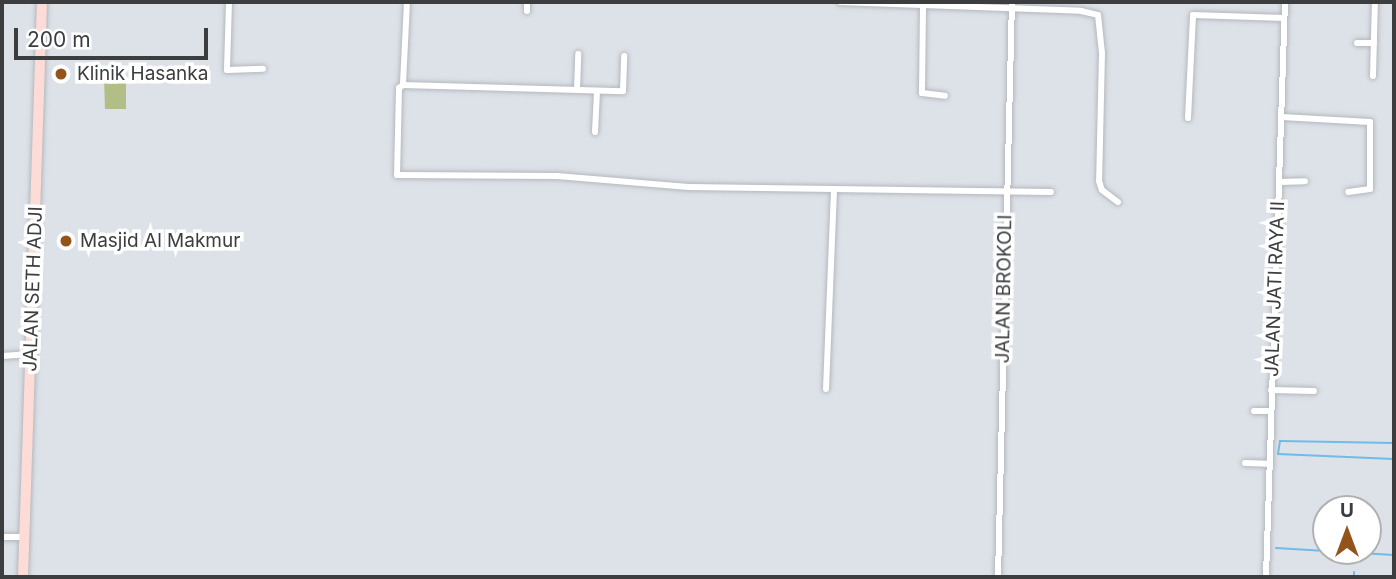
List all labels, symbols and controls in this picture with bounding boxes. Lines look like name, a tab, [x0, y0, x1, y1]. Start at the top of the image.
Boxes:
scale bar	[18, 14, 212, 58]
text: 200 m	[27, 27, 91, 52]
place label: Klinik Hasanka	[77, 63, 208, 85]
marker: Klinik Hasanka	[51, 64, 71, 84]
street label: JALAN JATI RAYA II	[1261, 201, 1289, 377]
street label: JALAN SETH ADJI	[19, 206, 47, 372]
street label: JALAN BROKOLI	[991, 214, 1017, 364]
place label: Masjid Al Makmur	[80, 230, 240, 252]
marker: Masjid Al Makmur	[58, 233, 74, 249]
north arrow	[1312, 495, 1382, 565]
text: U	[1340, 499, 1354, 522]

